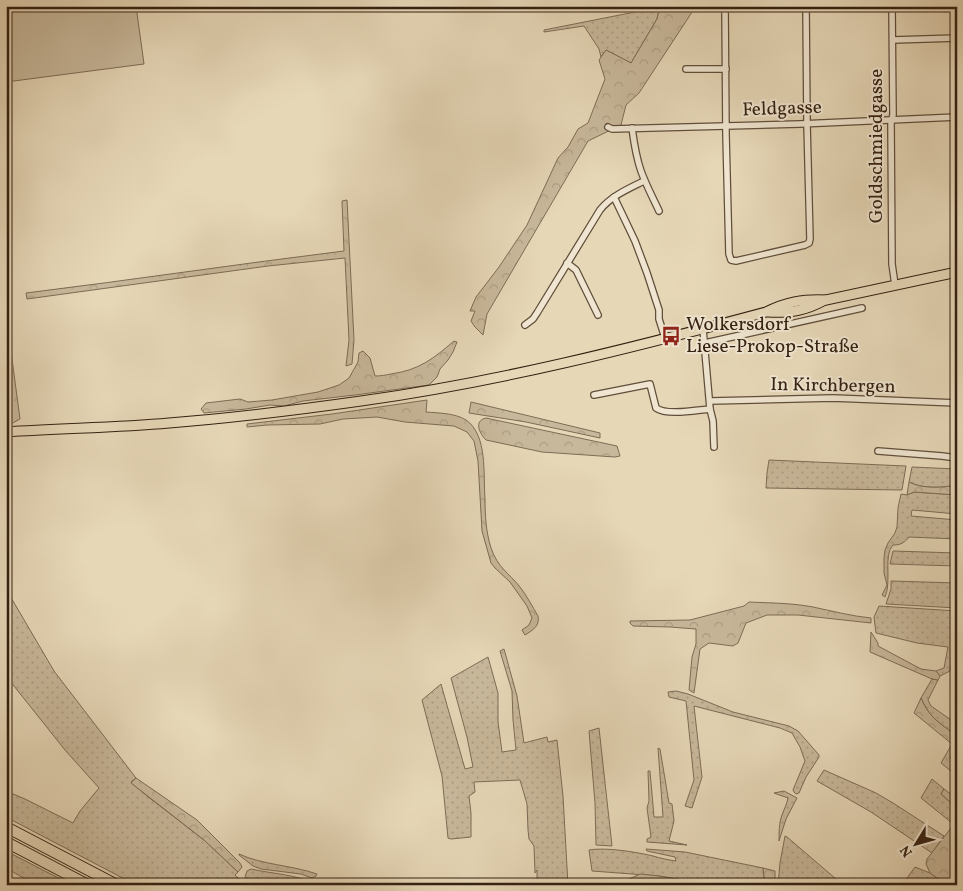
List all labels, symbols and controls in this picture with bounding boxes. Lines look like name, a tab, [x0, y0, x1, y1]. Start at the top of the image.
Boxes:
street label: Goldschmiedgasse	[864, 69, 890, 223]
street label: Feldgasse	[742, 95, 822, 123]
place label: Wolkersdorf Liese-Prokop-Straße	[686, 312, 859, 360]
bus stop icon: Wolkersdorf Liese-Prokop-Straße	[660, 325, 682, 347]
street label: In Kirchbergen	[770, 372, 896, 400]
north arrow	[890, 818, 940, 868]
text: N	[896, 841, 917, 861]

